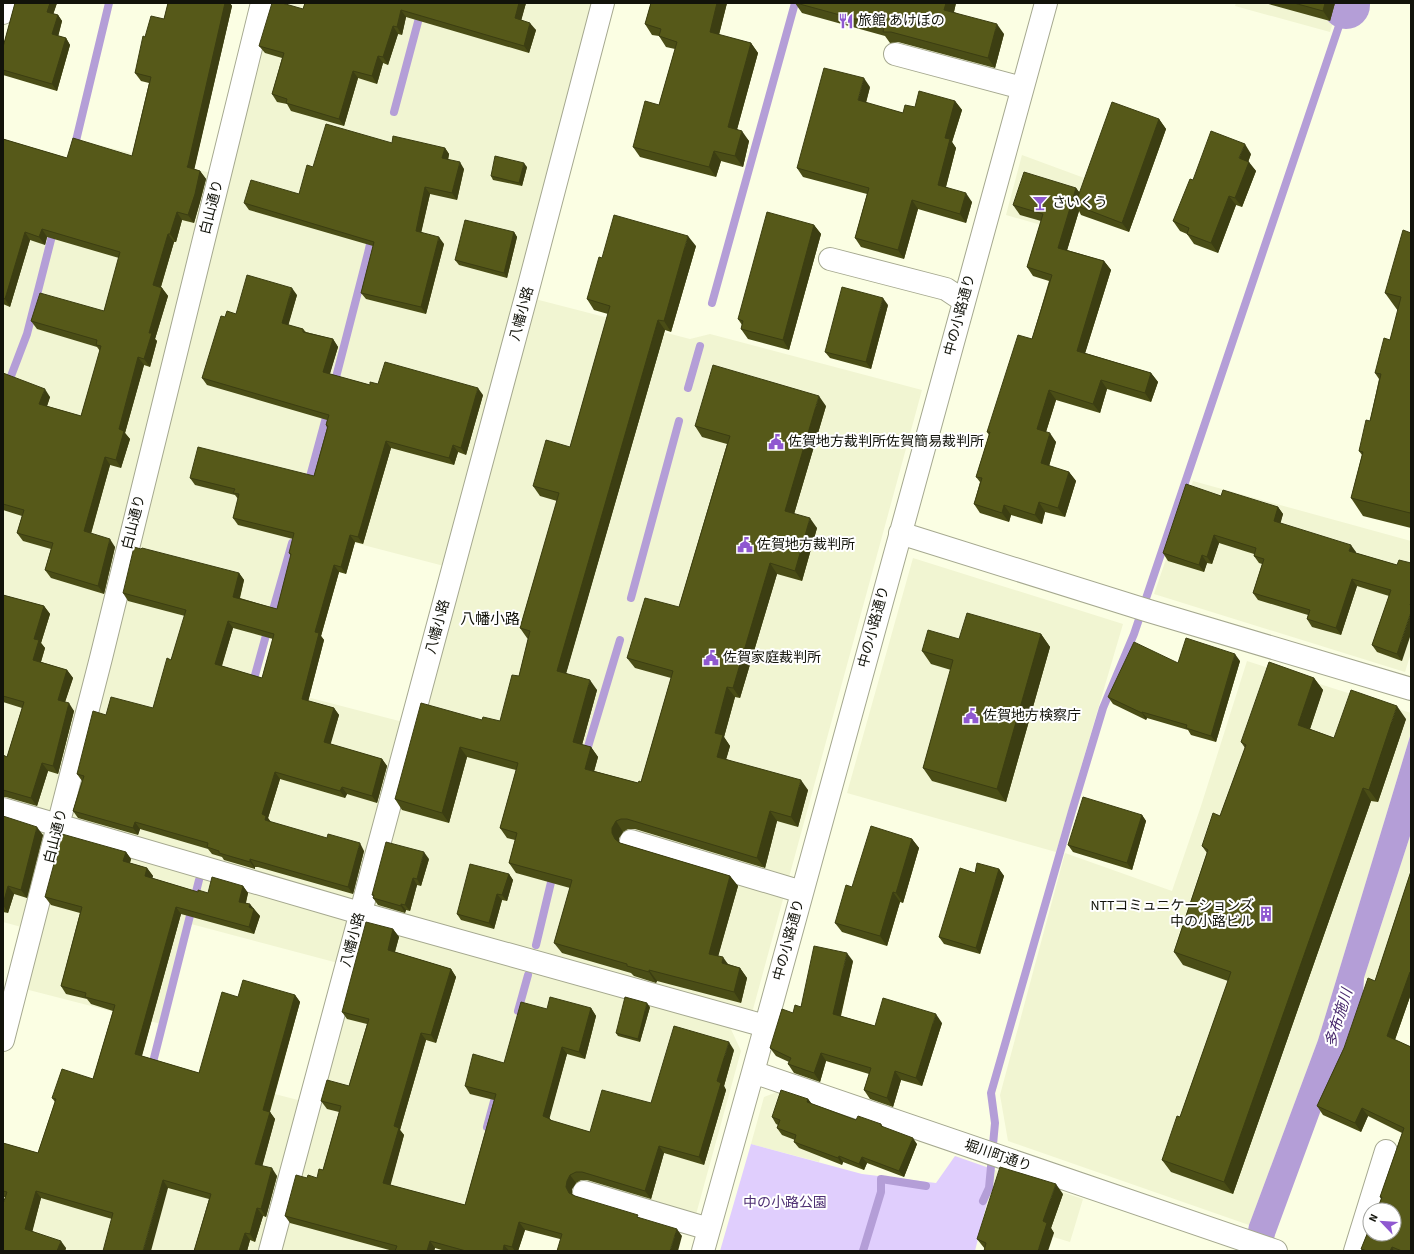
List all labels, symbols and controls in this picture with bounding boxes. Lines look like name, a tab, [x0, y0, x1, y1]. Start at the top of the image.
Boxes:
place label: 旅館 あけぼの	[858, 11, 945, 31]
restaurant icon: 旅館 あけぼの	[837, 12, 855, 30]
street label: 白山通り	[196, 177, 228, 237]
place label: さいくう	[1052, 193, 1108, 213]
bar icon: さいくう	[1031, 194, 1049, 212]
street label: 中の小路通り	[939, 272, 981, 358]
street label: 八幡小路	[505, 284, 539, 344]
place label: 佐賀地方裁判所佐賀簡易裁判所	[788, 432, 984, 452]
public building icon: 佐賀地方裁判所佐賀簡易裁判所	[767, 433, 785, 451]
street label: 白山通り	[118, 492, 150, 552]
place label: 佐賀地方裁判所	[757, 535, 855, 555]
public building icon: 佐賀地方裁判所	[736, 536, 754, 554]
street label: 中の小路通り	[853, 584, 895, 670]
street label: 八幡小路	[421, 597, 455, 657]
district label: 八幡小路	[460, 609, 520, 630]
place label: 佐賀家庭裁判所	[723, 648, 821, 668]
public building icon: 佐賀家庭裁判所	[702, 649, 720, 667]
place label: 佐賀地方検察庁	[983, 706, 1081, 726]
public building icon: 佐賀地方検察庁	[962, 707, 980, 725]
street label: 白山通り	[40, 806, 72, 866]
place label: NTTコミュニケーションズ 中の小路ビル	[1090, 896, 1254, 932]
street label: 中の小路通り	[768, 897, 810, 983]
building icon: NTTコミュニケーションズ 中の小路ビル	[1257, 905, 1275, 923]
street label: 八幡小路	[336, 910, 370, 970]
water label: 多布施川	[1320, 984, 1358, 1050]
street label: 堀川町通り	[962, 1135, 1034, 1177]
park label: 中の小路公園	[743, 1193, 827, 1213]
north arrow	[1362, 1202, 1402, 1242]
text: N	[1365, 1211, 1382, 1224]

